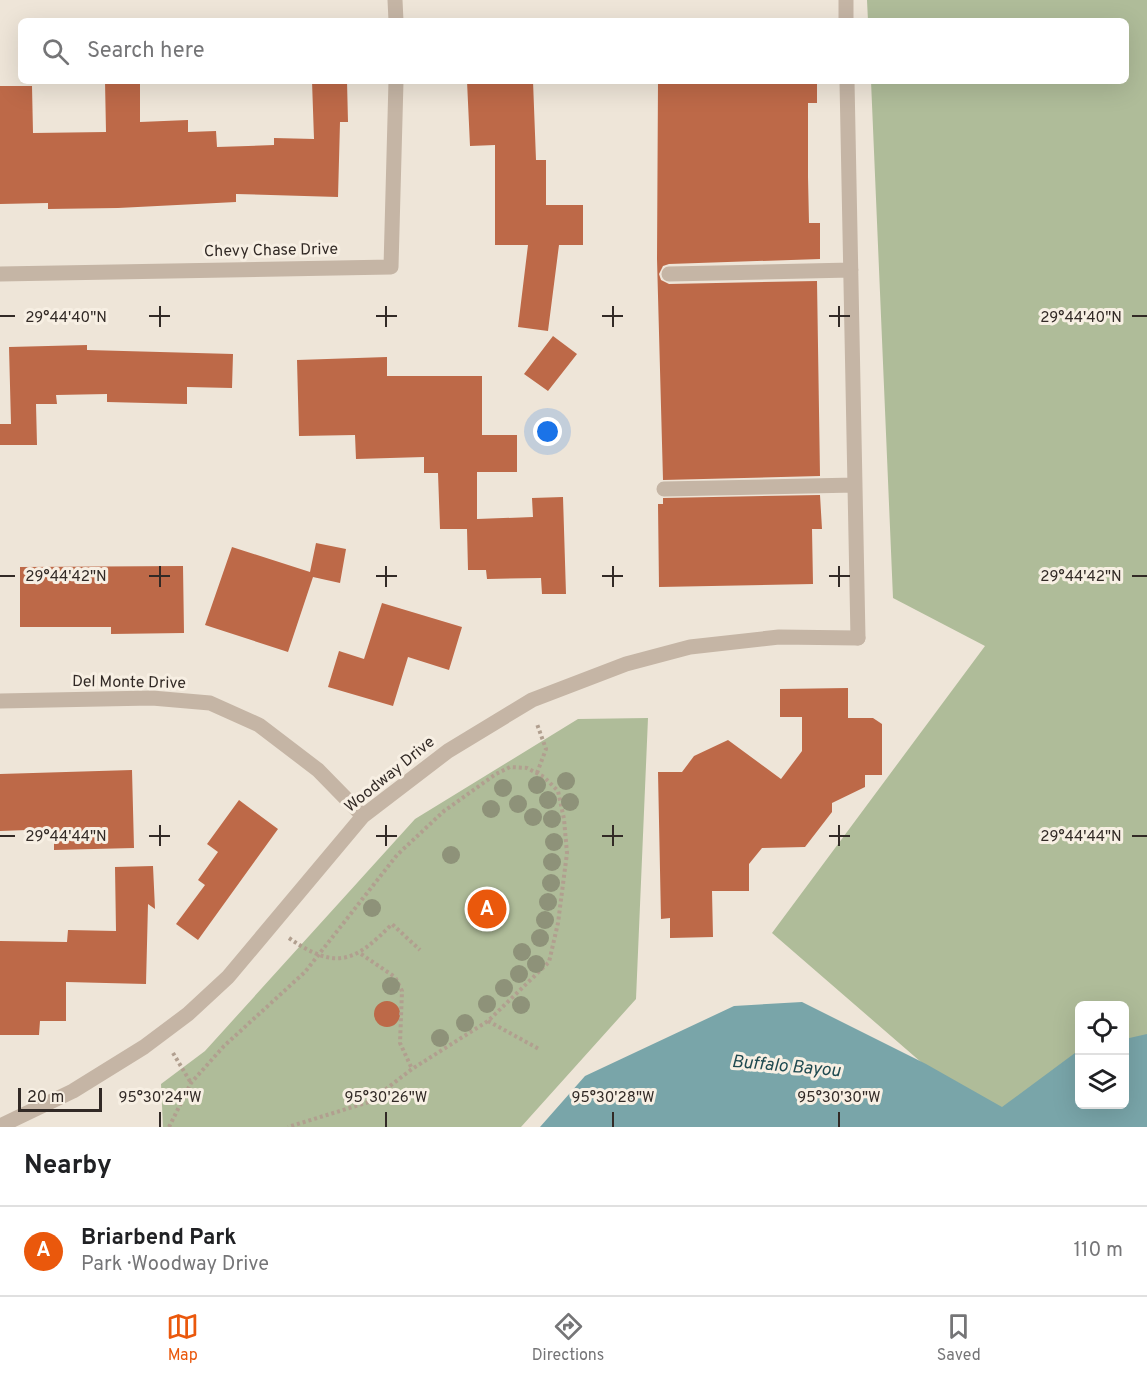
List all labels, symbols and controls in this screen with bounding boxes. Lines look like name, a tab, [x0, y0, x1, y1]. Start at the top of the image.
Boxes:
search box	[18, 18, 1129, 84]
icon: search	[39, 35, 72, 68]
text: Search here	[87, 38, 205, 65]
street label: Chevy Chase Drive	[204, 240, 338, 262]
text: 29°44'40"N	[25, 309, 107, 328]
text: 29°44'40"N	[1040, 309, 1122, 328]
your location	[533, 417, 562, 446]
text: 29°44'42"N	[25, 568, 107, 587]
text: 29°44'42"N	[1040, 568, 1122, 587]
street label: Del Monte Drive	[72, 672, 186, 694]
street label: Woodway Drive	[341, 733, 439, 817]
text: 29°44'44"N	[25, 828, 107, 847]
text: 29°44'44"N	[1040, 828, 1122, 847]
pin: A	[468, 886, 506, 932]
map controls	[1075, 1001, 1129, 1109]
button: locate	[1075, 1001, 1129, 1055]
water label: Buffalo Bayou	[731, 1051, 842, 1083]
button: layers	[1075, 1055, 1129, 1109]
scale bar	[18, 1085, 102, 1112]
text: 20 m	[27, 1088, 64, 1108]
text: 95°30'24"W	[118, 1089, 202, 1108]
text: 95°30'26"W	[345, 1089, 427, 1108]
text: 95°30'28"W	[571, 1089, 655, 1108]
text: 95°30'30"W	[797, 1089, 881, 1108]
text: Nearby	[24, 1150, 112, 1183]
text: Briarbend Park	[81, 1225, 237, 1252]
text: A	[36, 1238, 51, 1264]
text: 110 m	[1074, 1238, 1123, 1264]
text: Park · Woodway Drive	[81, 1252, 269, 1278]
tab: Map	[166, 1310, 199, 1366]
tab: Directions	[532, 1310, 604, 1366]
tab: Saved	[937, 1310, 981, 1366]

